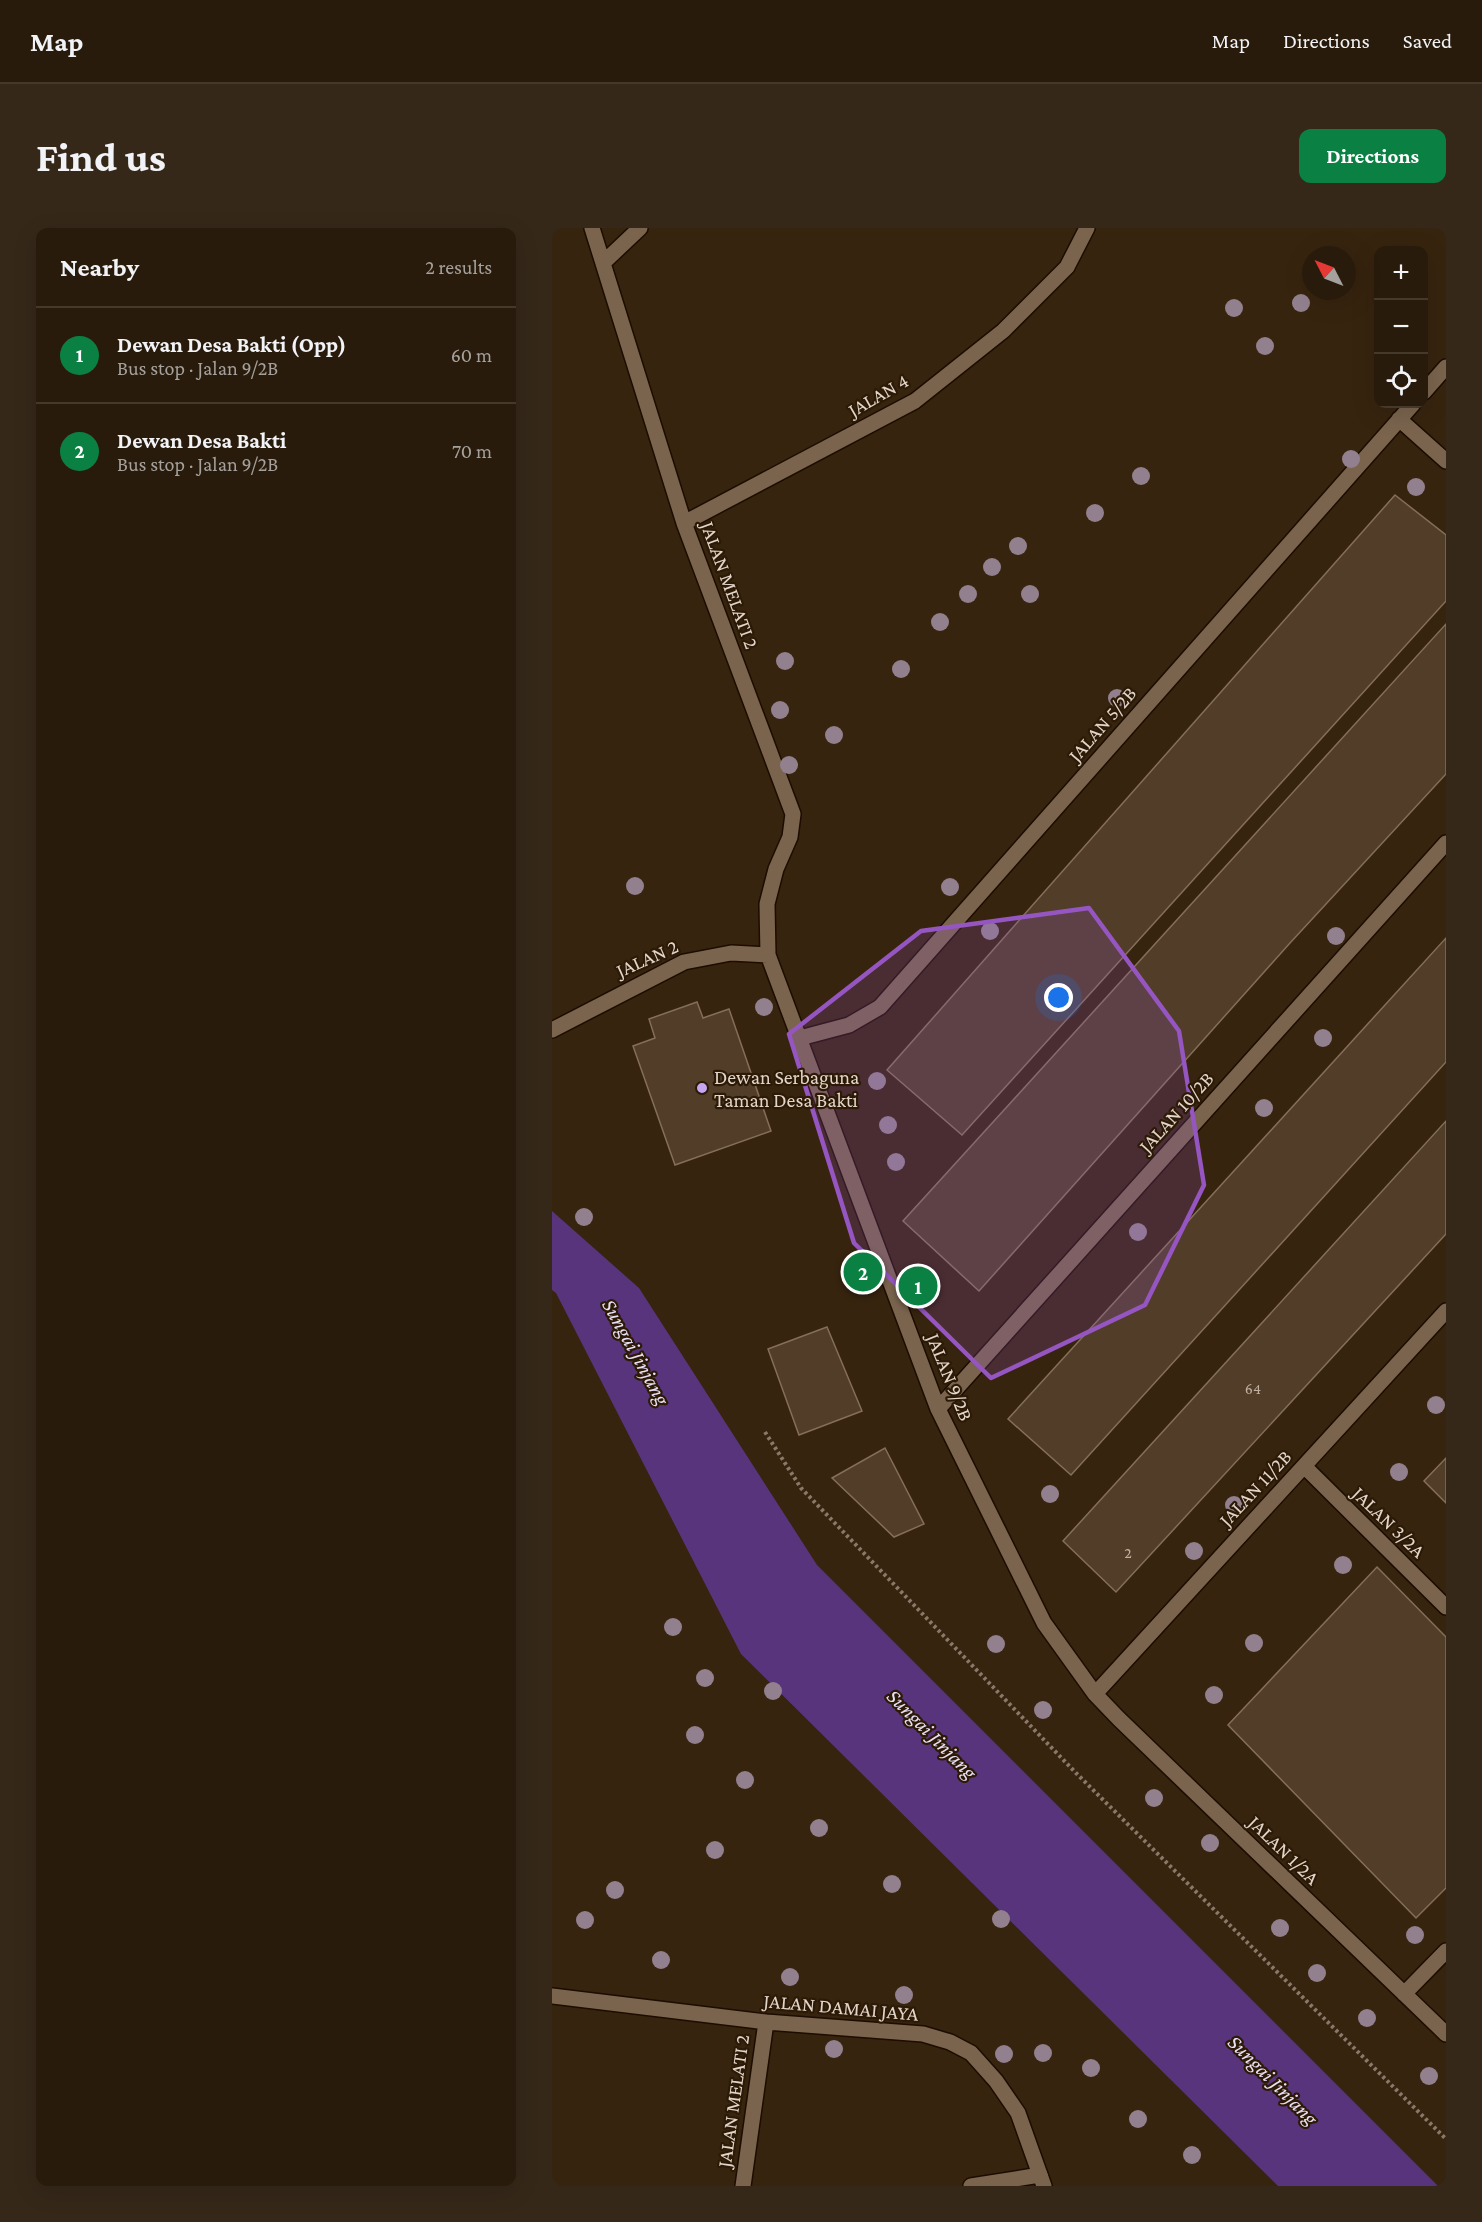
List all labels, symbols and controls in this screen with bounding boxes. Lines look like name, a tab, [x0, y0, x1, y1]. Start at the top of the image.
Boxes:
text: Map	[30, 26, 83, 57]
text: Map	[1212, 29, 1250, 53]
text: Directions	[1283, 29, 1370, 53]
text: Saved	[1403, 29, 1452, 53]
button: Directions	[1299, 129, 1446, 183]
text: Find us	[36, 133, 166, 180]
north arrow	[1302, 246, 1356, 300]
map controls	[1374, 246, 1428, 408]
button: +	[1374, 246, 1428, 300]
text: Nearby	[60, 253, 139, 282]
text: 2 results	[425, 256, 492, 278]
button: −	[1374, 300, 1428, 354]
text: Dewan Desa Bakti (Opp)	[117, 332, 346, 357]
text: 1	[76, 344, 83, 366]
text: 60 m	[451, 344, 492, 366]
button: locate	[1374, 354, 1428, 408]
text: Bus stop · Jalan 9/2B	[117, 357, 278, 379]
street label: JALAN 4	[842, 369, 912, 423]
text: Dewan Desa Bakti	[117, 428, 286, 453]
text: 2	[74, 440, 85, 462]
text: 70 m	[452, 440, 492, 462]
text: Bus stop · Jalan 9/2B	[117, 453, 278, 475]
street label: JALAN MELATI 2	[695, 516, 763, 652]
street label: JALAN 5/2B	[1062, 682, 1141, 768]
street label: JALAN 2	[611, 935, 682, 983]
your location	[1044, 983, 1073, 1012]
place label: Dewan Serbaguna Taman Desa Bakti	[714, 1066, 859, 1111]
street label: JALAN 10/2B	[1133, 1067, 1219, 1159]
marker: Dewan Serbaguna Taman Desa Bakti	[695, 1081, 709, 1095]
pin: 2	[844, 1250, 882, 1294]
pin: 1	[898, 1264, 938, 1308]
water label: Sungai Jinjang	[597, 1295, 675, 1410]
street label: JALAN 9/2B	[921, 1328, 978, 1424]
house number: 64	[1245, 1380, 1261, 1397]
street label: JALAN 11/2B	[1213, 1445, 1296, 1533]
street label: JALAN 3/2A	[1346, 1481, 1430, 1563]
house number: 2	[1124, 1544, 1132, 1561]
water label: Sungai Jinjang	[882, 1684, 982, 1784]
street label: JALAN 1/2A	[1242, 1810, 1324, 1890]
street label: JALAN DAMAI JAYA	[760, 1989, 920, 2026]
water label: Sungai Jinjang	[1223, 2030, 1323, 2130]
street label: JALAN MELATI 2	[713, 2033, 754, 2171]

